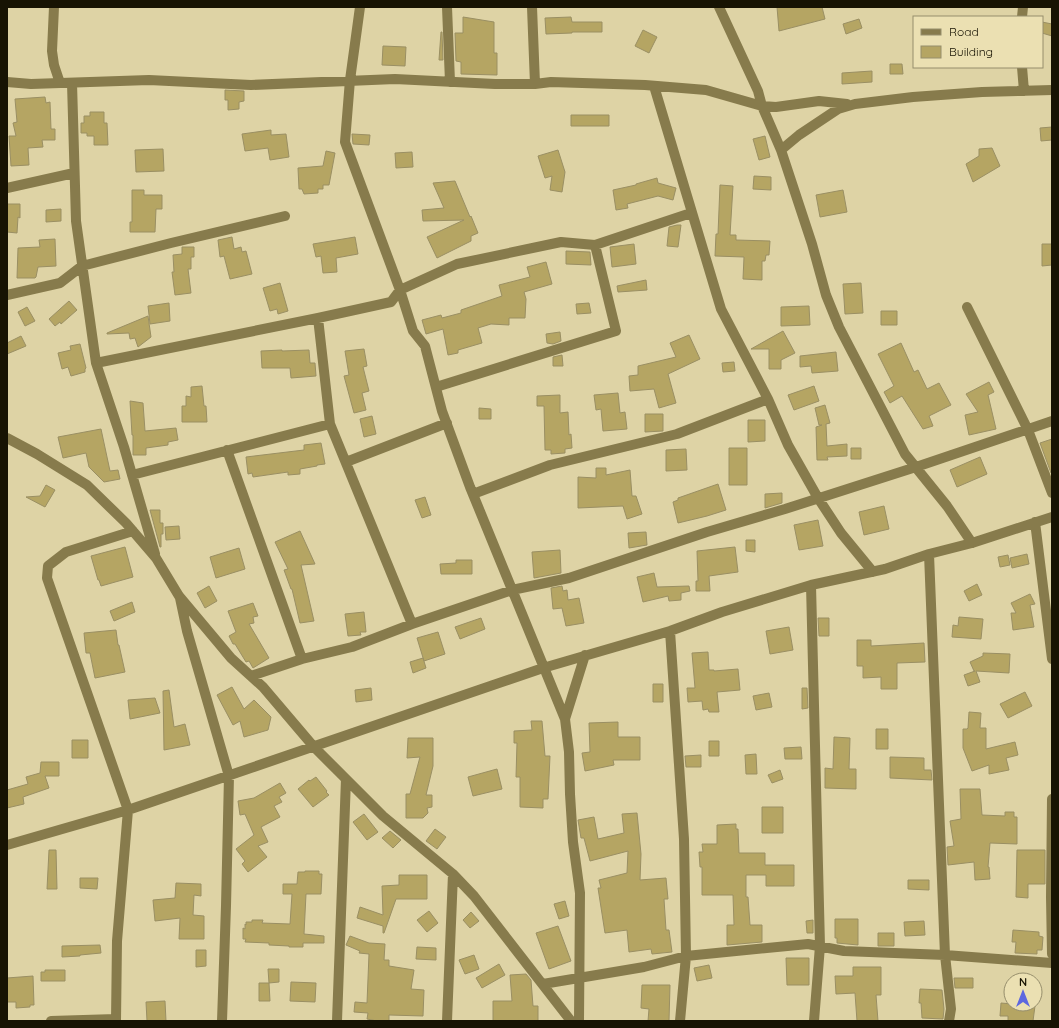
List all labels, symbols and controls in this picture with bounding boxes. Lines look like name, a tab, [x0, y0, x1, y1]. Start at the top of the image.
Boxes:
legend	[913, 16, 1043, 68]
text: Road	[949, 24, 979, 39]
text: Building	[949, 44, 993, 59]
north arrow	[1003, 972, 1043, 1012]
text: N	[1019, 975, 1027, 989]

